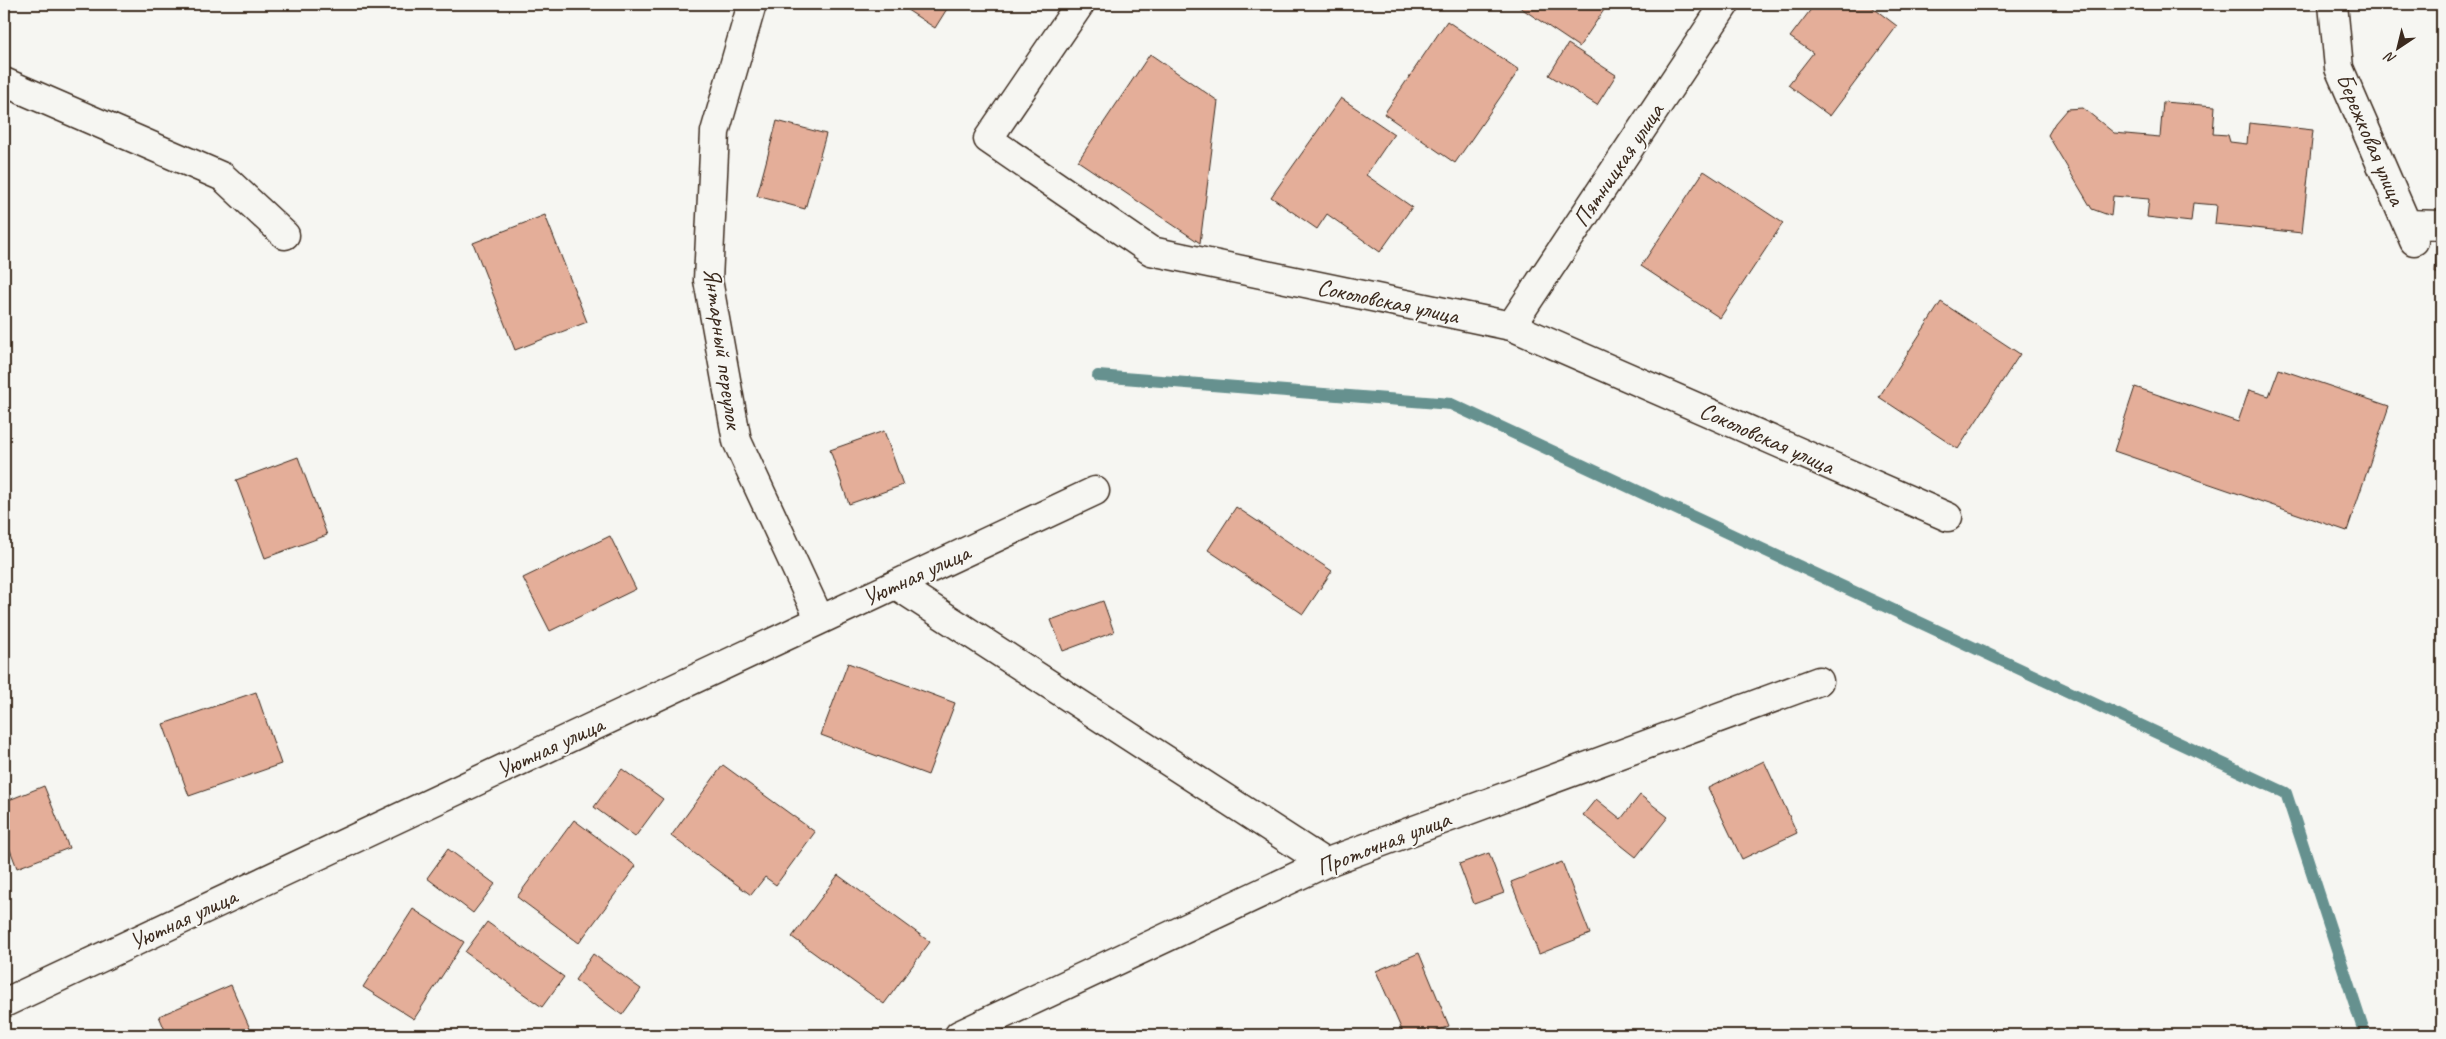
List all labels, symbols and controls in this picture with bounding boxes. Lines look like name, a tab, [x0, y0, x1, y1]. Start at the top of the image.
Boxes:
north arrow	[2374, 22, 2424, 72]
text: N	[2380, 47, 2399, 68]
street label: Бережковая улица	[2330, 68, 2413, 211]
street label: Пятницкая улица	[1566, 96, 1671, 232]
street label: Янтарный переулок	[697, 266, 749, 433]
street label: Соколовская улица	[1315, 271, 1463, 331]
street label: Соколовская улица	[1695, 395, 1840, 482]
street label: Уютная улица	[858, 536, 976, 613]
street label: Уютная улица	[492, 708, 610, 785]
street label: Проточная улица	[1312, 803, 1456, 882]
street label: Уютная улица	[125, 880, 243, 957]

